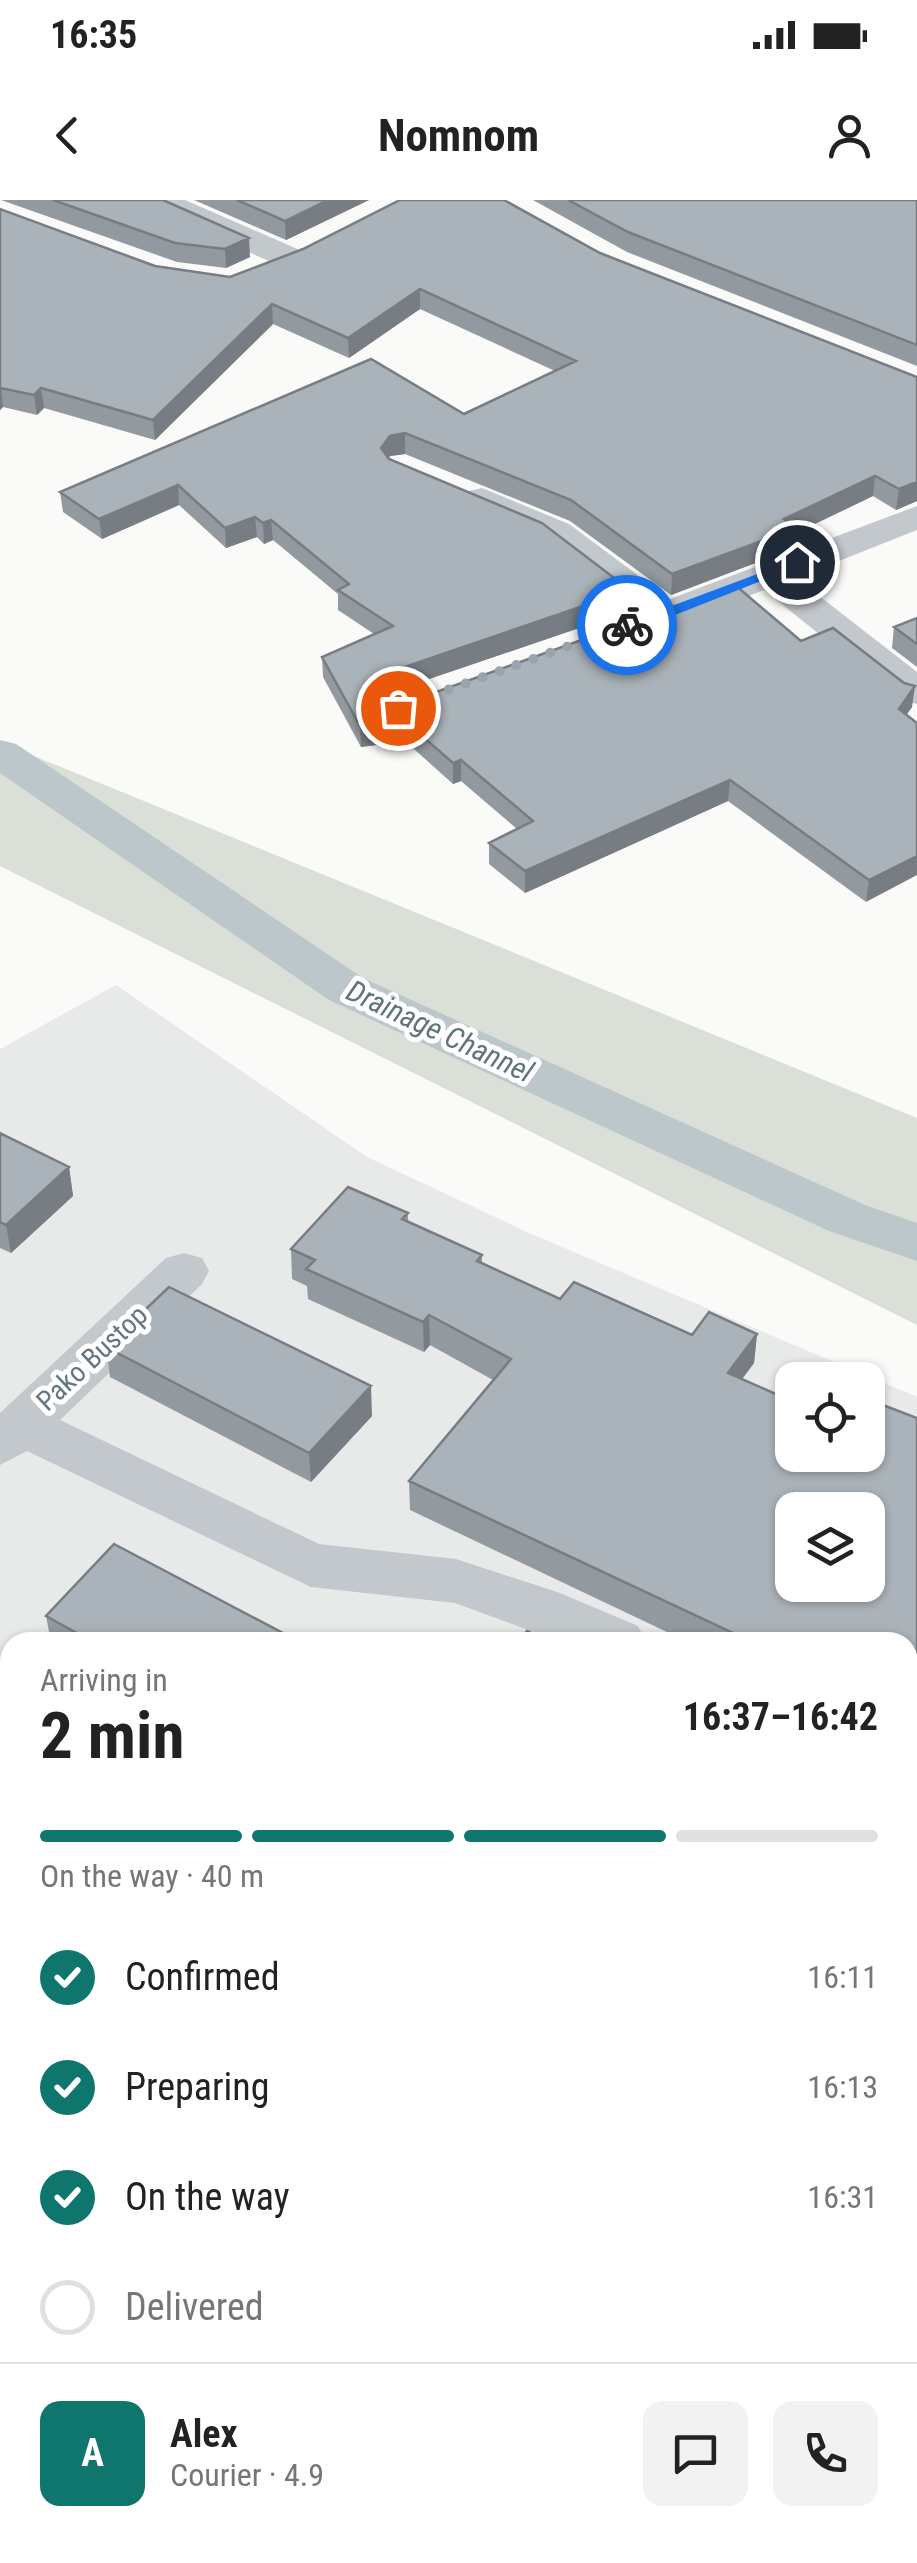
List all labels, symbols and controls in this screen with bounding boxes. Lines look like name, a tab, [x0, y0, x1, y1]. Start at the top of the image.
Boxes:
text: 16:35	[50, 13, 137, 57]
icon: back	[40, 108, 95, 163]
icon: person	[822, 108, 877, 163]
text: Nomnom	[378, 109, 539, 162]
pin	[755, 520, 840, 605]
icon: home	[770, 535, 825, 590]
courier	[577, 575, 677, 675]
icon: bike	[600, 598, 655, 653]
pin	[356, 666, 441, 751]
icon: bag	[371, 681, 426, 736]
water label: Drainage Channel	[341, 973, 539, 1090]
street label: Pako Bustop	[30, 1298, 154, 1418]
map controls	[775, 1362, 885, 1602]
button: locate	[775, 1362, 885, 1472]
button: layers	[775, 1492, 885, 1602]
text: Arriving in	[40, 1661, 168, 1699]
text: 16:37–16:42	[683, 1695, 878, 1739]
text: 2 min	[40, 1698, 184, 1774]
text: On the way · 40 m	[40, 1857, 264, 1895]
icon: check	[40, 1950, 95, 2005]
text: Confirmed	[125, 1955, 280, 1999]
text: 16:11	[807, 1958, 878, 1996]
icon: check	[40, 2060, 95, 2115]
text: Preparing	[125, 2065, 270, 2109]
text: 16:13	[807, 2068, 878, 2106]
icon: check	[40, 2170, 95, 2225]
text: On the way	[125, 2175, 290, 2219]
text: 16:31	[807, 2178, 878, 2216]
text: Delivered	[125, 2285, 264, 2329]
button: chat	[643, 2401, 748, 2506]
button: phone	[773, 2401, 878, 2506]
text: Alex	[170, 2412, 238, 2456]
text: A	[81, 2431, 104, 2475]
text: Courier · 4.9	[170, 2456, 324, 2494]

